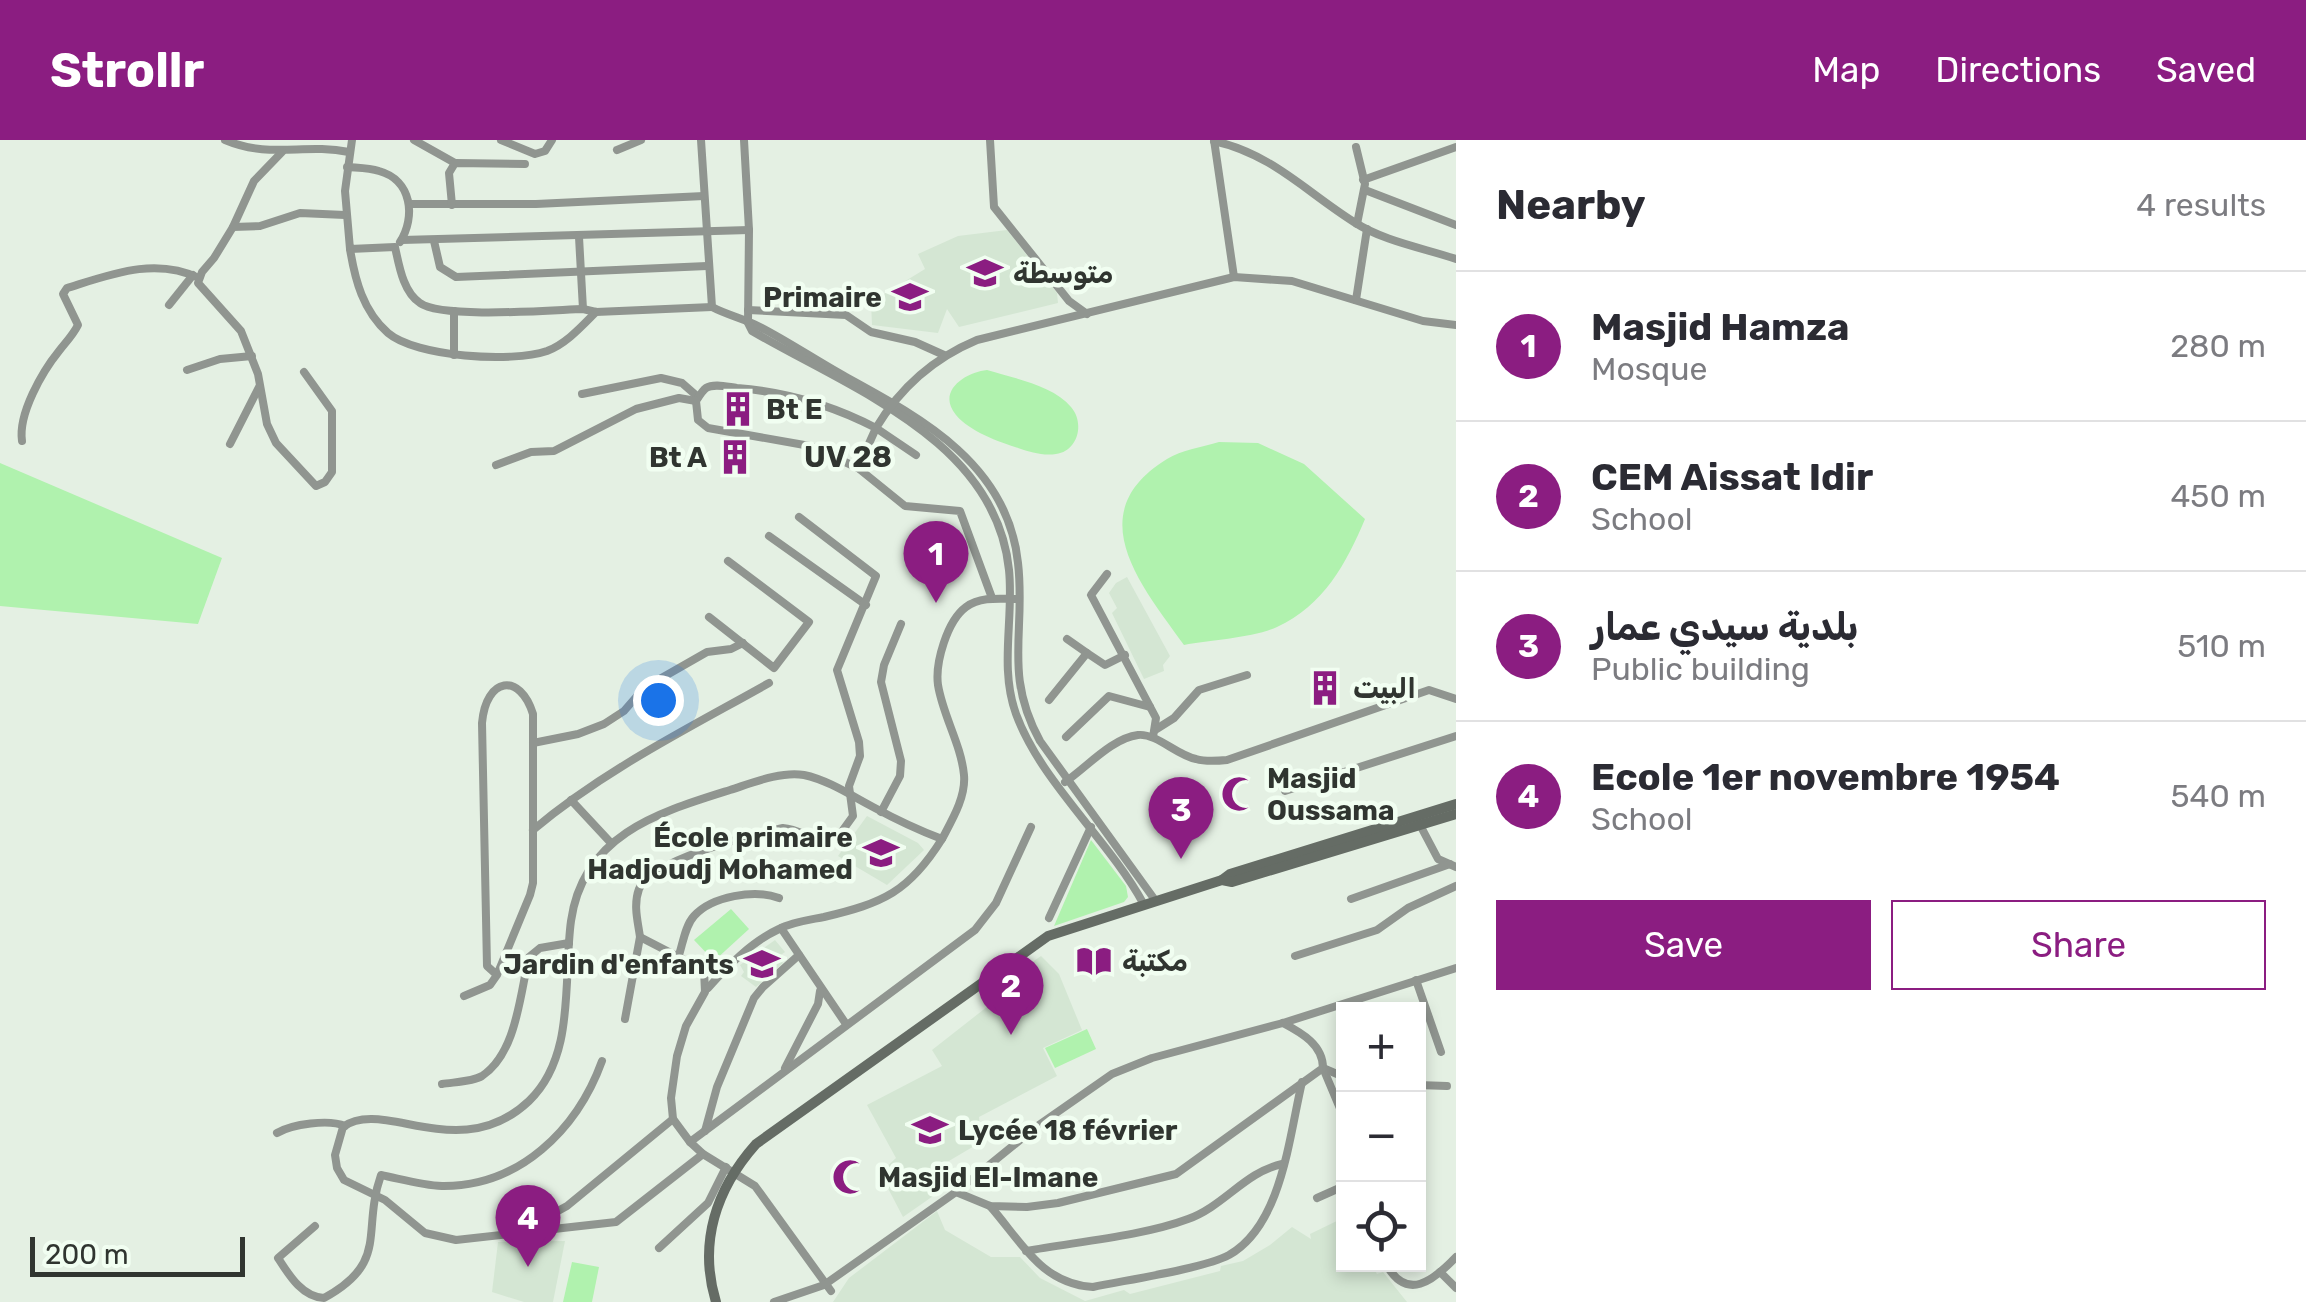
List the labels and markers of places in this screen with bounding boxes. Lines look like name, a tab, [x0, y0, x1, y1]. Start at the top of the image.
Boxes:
school or university icon: متوسطة	[966, 254, 1004, 292]
place label: متوسطة	[1013, 257, 1113, 290]
school or university icon: Primaire	[891, 278, 929, 316]
place label: Primaire	[763, 281, 882, 314]
building icon: Bt E	[719, 390, 757, 428]
place label: Bt E	[766, 393, 823, 426]
building icon: Bt A	[716, 438, 754, 476]
place label: Bt A	[649, 441, 707, 474]
pin: 1	[904, 520, 968, 603]
building icon: البيت	[1306, 669, 1344, 707]
place label: البيت	[1353, 672, 1416, 705]
place label: Masjid Oussama	[1267, 762, 1395, 827]
mosque icon: Masjid Oussama	[1220, 775, 1258, 813]
pin: 3	[1148, 776, 1214, 859]
place label: École primaire Hadjoudj Mohamed	[587, 821, 853, 886]
school or university icon: École primaire Hadjoudj Mohamed	[862, 834, 900, 872]
library icon: مكتبة	[1075, 942, 1113, 980]
school or university icon: Jardin d'enfants	[743, 945, 781, 983]
place label: مكتبة	[1122, 945, 1188, 978]
place label: Jardin d'enfants	[503, 948, 734, 981]
pin: 2	[978, 952, 1044, 1035]
school or university icon: Lycée 18 février	[911, 1111, 949, 1149]
place label: Lycée 18 février	[958, 1114, 1178, 1147]
mosque icon: Masjid El-Imane	[831, 1158, 869, 1196]
place label: Masjid El-Imane	[878, 1161, 1098, 1194]
pin: 4	[496, 1184, 560, 1267]

